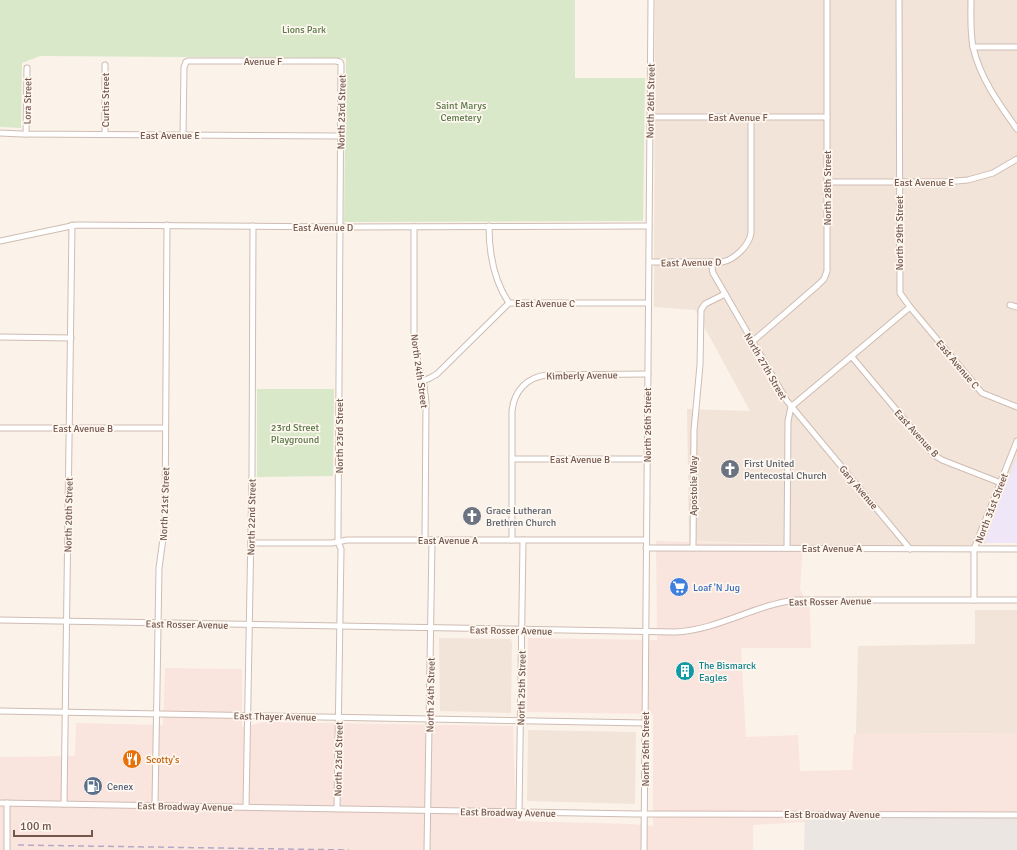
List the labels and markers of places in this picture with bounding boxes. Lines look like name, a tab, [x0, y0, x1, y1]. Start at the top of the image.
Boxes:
church icon: First United Pentecostal Church	[719, 458, 741, 480]
place label: First United Pentecostal Church	[744, 458, 827, 482]
church icon: Grace Lutheran Brethren Church	[461, 505, 483, 527]
place label: Grace Lutheran Brethren Church	[486, 505, 556, 529]
supermarket icon: Loaf 'N Jug	[668, 576, 690, 598]
place label: Loaf 'N Jug	[693, 582, 740, 594]
building icon: The Bismarck Eagles	[674, 660, 696, 682]
place label: The Bismarck Eagles	[699, 660, 756, 684]
restaurant icon: Scotty's	[121, 748, 143, 770]
place label: Scotty's	[146, 754, 180, 766]
fuel station icon: Cenex	[82, 775, 104, 797]
place label: Cenex	[107, 781, 133, 793]

